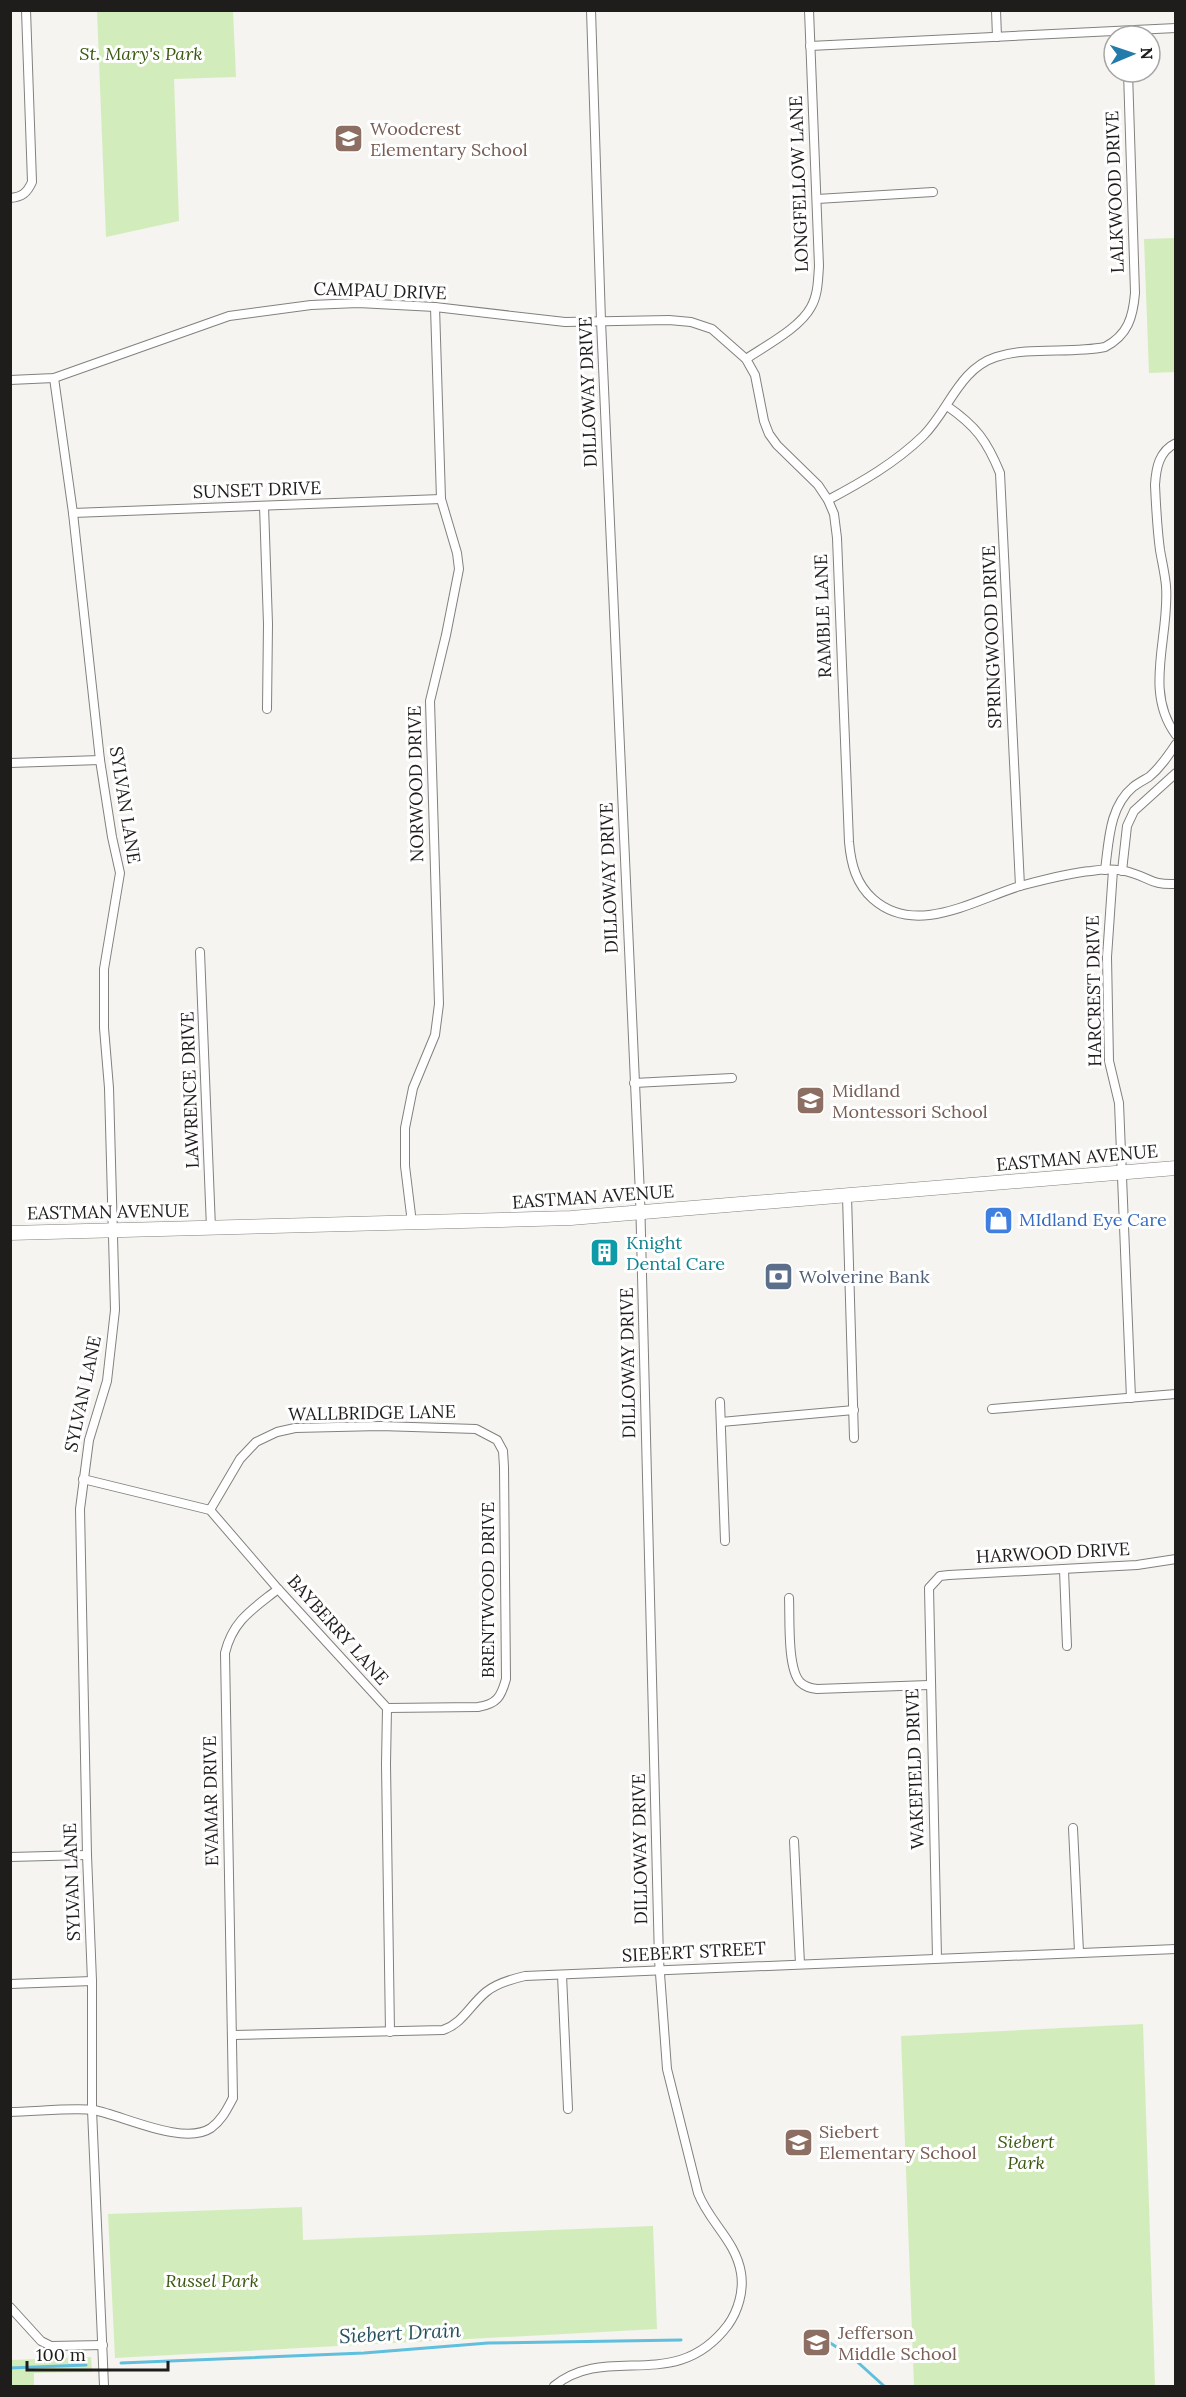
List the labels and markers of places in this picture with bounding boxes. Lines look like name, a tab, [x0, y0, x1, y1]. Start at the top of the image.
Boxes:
place label: Woodcrest Elementary School	[370, 117, 528, 161]
school or university icon: Woodcrest Elementary School	[333, 123, 365, 155]
place label: Midland Montessori School	[832, 1079, 988, 1123]
school or university icon: Midland Montessori School	[795, 1085, 827, 1117]
shop icon: MIdland Eye Care	[982, 1204, 1014, 1236]
place label: MIdland Eye Care	[1019, 1208, 1167, 1231]
place label: Knight Dental Care	[626, 1231, 725, 1275]
building icon: Knight Dental Care	[589, 1237, 621, 1269]
bank icon: Wolverine Bank	[762, 1261, 794, 1293]
place label: Wolverine Bank	[799, 1265, 930, 1288]
place label: Siebert Elementary School	[819, 2120, 977, 2164]
school or university icon: Siebert Elementary School	[782, 2126, 814, 2158]
place label: Jefferson Middle School	[837, 2321, 957, 2365]
school or university icon: Jefferson Middle School	[801, 2327, 833, 2359]

